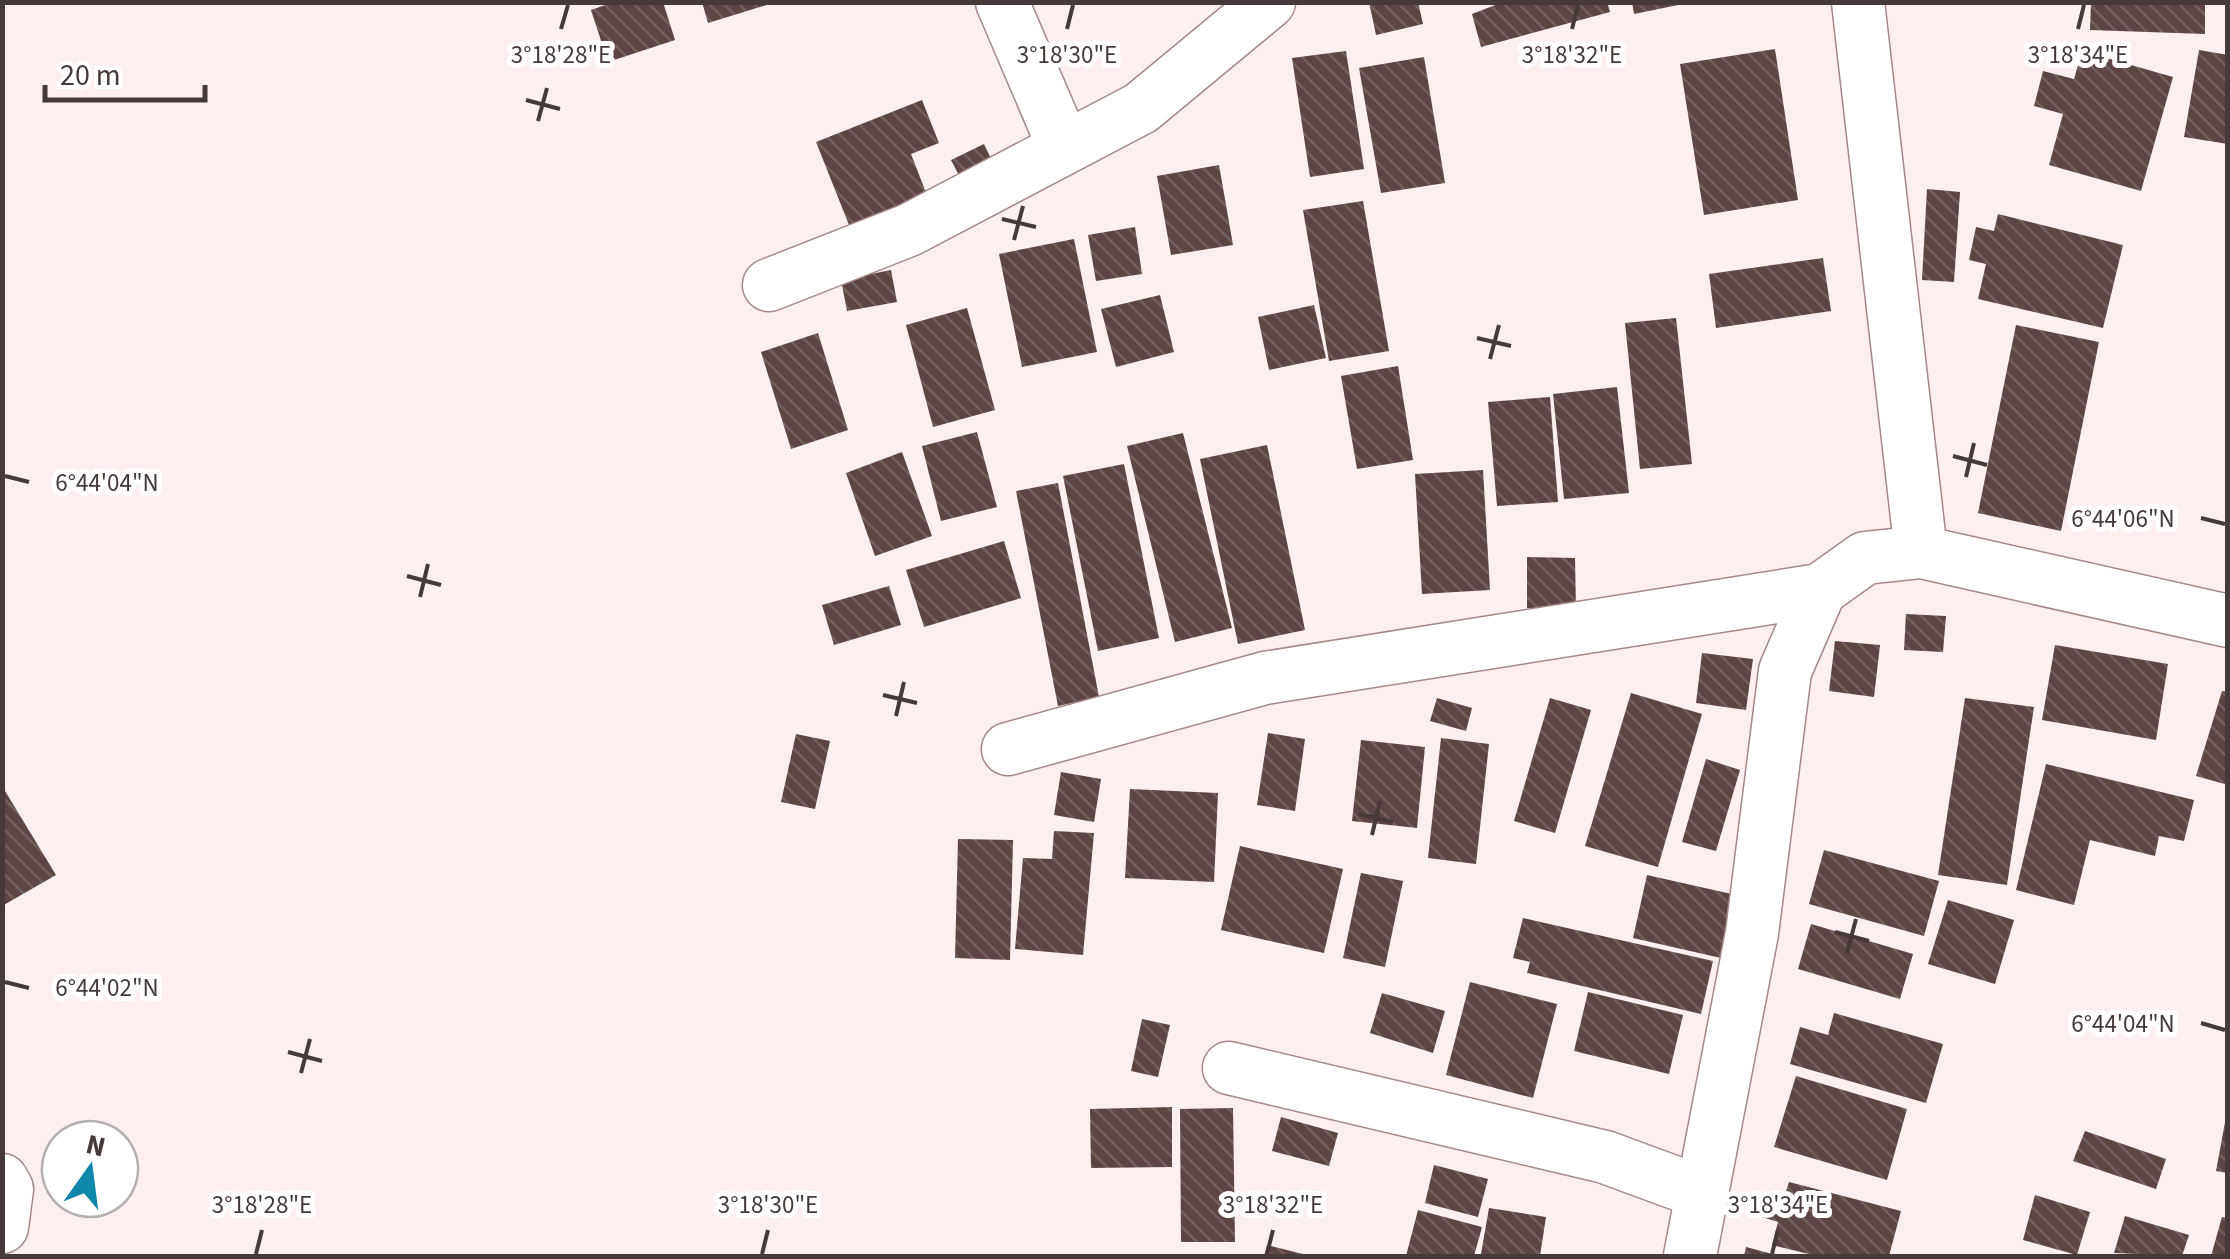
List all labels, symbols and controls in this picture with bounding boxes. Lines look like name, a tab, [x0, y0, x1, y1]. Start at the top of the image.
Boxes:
text: 3°18'28"E	[511, 37, 611, 73]
text: 3°18'30"E	[1017, 37, 1117, 73]
text: 3°18'32"E	[1522, 37, 1622, 73]
text: 3°18'34"E	[2028, 37, 2128, 73]
scale bar	[45, 40, 205, 102]
text: 20 m	[60, 54, 121, 97]
text: 6°44'04"N	[55, 465, 159, 501]
text: 6°44'06"N	[2071, 501, 2175, 537]
text: 6°44'02"N	[55, 970, 159, 1006]
text: 6°44'04"N	[2071, 1006, 2175, 1042]
north arrow	[40, 1119, 140, 1219]
text: N	[82, 1124, 110, 1167]
text: 3°18'28"E	[212, 1187, 312, 1223]
text: 3°18'30"E	[718, 1187, 818, 1223]
text: 3°18'32"E	[1223, 1187, 1323, 1223]
text: 3°18'34"E	[1728, 1187, 1828, 1223]

